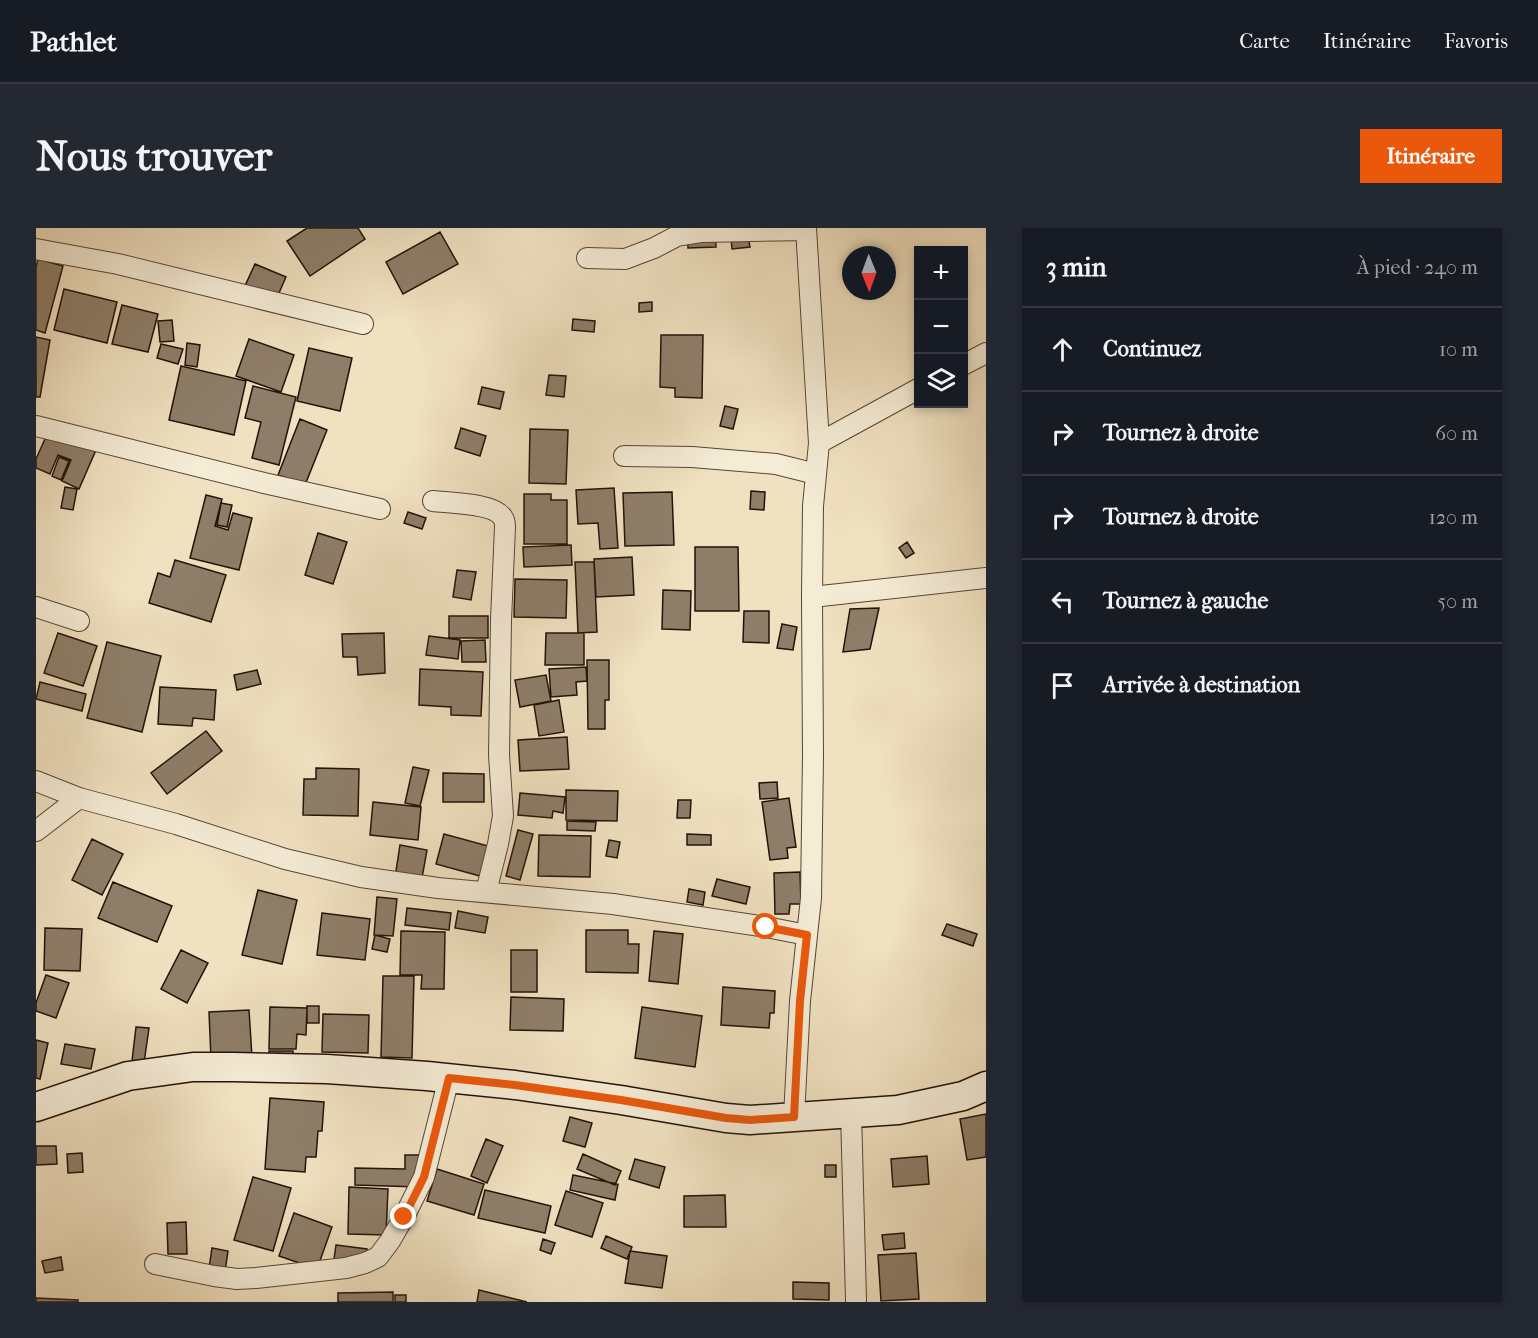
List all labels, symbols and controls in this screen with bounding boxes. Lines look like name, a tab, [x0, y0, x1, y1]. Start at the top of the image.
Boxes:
text: Pathlet	[30, 25, 117, 58]
text: Carte	[1239, 29, 1290, 53]
text: Itinéraire	[1323, 29, 1411, 53]
text: Favoris	[1444, 29, 1508, 53]
button: Itinéraire	[1360, 129, 1502, 183]
text: Nous trouver	[36, 132, 272, 181]
north arrow	[842, 246, 896, 300]
map controls	[914, 246, 968, 408]
button: +	[914, 246, 968, 300]
text: 3 min	[1046, 252, 1107, 283]
text: À pied · 240 m	[1357, 256, 1478, 279]
button: −	[914, 300, 968, 354]
icon: ahead	[1046, 333, 1079, 366]
text: Continuez	[1103, 336, 1201, 362]
text: 10 m	[1439, 338, 1478, 361]
button: layers	[914, 354, 968, 408]
icon: right	[1046, 417, 1079, 450]
text: Tournez à droite	[1103, 420, 1259, 446]
text: 60 m	[1435, 422, 1478, 445]
icon: right	[1046, 501, 1079, 534]
text: Tournez à droite	[1103, 504, 1259, 530]
text: 120 m	[1429, 506, 1478, 529]
icon: left	[1046, 585, 1079, 618]
text: Tournez à gauche	[1103, 588, 1268, 614]
text: 50 m	[1437, 590, 1478, 613]
icon: arrive	[1046, 669, 1079, 702]
text: Arrivée à destination	[1103, 672, 1300, 698]
route start	[752, 913, 778, 939]
route end	[390, 1203, 416, 1229]

